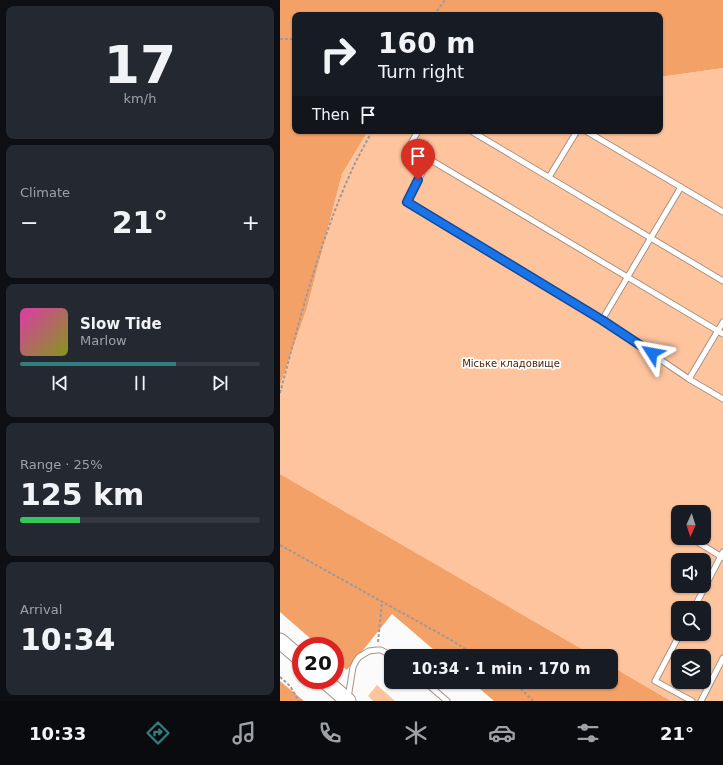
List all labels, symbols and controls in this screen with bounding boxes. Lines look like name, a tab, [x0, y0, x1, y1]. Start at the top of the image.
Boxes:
text: 160 m	[378, 27, 475, 60]
icon: right	[312, 28, 364, 80]
text: 17	[104, 35, 176, 95]
text: Turn right	[378, 61, 464, 82]
text: km/h	[124, 91, 156, 106]
icon: arrive	[357, 104, 379, 126]
text: Then	[312, 106, 349, 124]
pin	[401, 139, 435, 180]
icon: arrive	[407, 145, 429, 167]
text: Climate	[20, 185, 70, 200]
text: 21°	[112, 205, 168, 240]
text: −	[20, 210, 38, 235]
text: +	[242, 210, 260, 235]
text: Slow Tide	[80, 315, 162, 333]
position arrow	[631, 332, 673, 374]
text: Marlow	[80, 333, 127, 348]
park label: Міське кладовище	[462, 358, 560, 369]
icon: previous	[49, 372, 71, 394]
icon: pause	[129, 372, 151, 394]
icon: next	[209, 372, 231, 394]
text: Range · 25%	[20, 457, 103, 472]
text: 125 km	[20, 477, 144, 512]
north arrow	[671, 505, 711, 545]
map controls	[671, 505, 711, 689]
button: sound	[671, 553, 711, 593]
button: search	[671, 601, 711, 641]
text: Arrival	[20, 602, 62, 617]
text: 10:34	[20, 622, 116, 657]
speed limit sign: 20	[292, 637, 344, 689]
button: layers	[671, 649, 711, 689]
text: 10:34 · 1 min · 170 m	[411, 660, 591, 678]
icon: directions	[144, 719, 172, 747]
icon: music	[230, 719, 258, 747]
icon: phone	[316, 719, 344, 747]
icon: climate	[402, 719, 430, 747]
icon: car	[488, 719, 516, 747]
icon: filters	[574, 719, 602, 747]
text: 10:33	[29, 723, 86, 744]
text: 21°	[660, 723, 694, 744]

